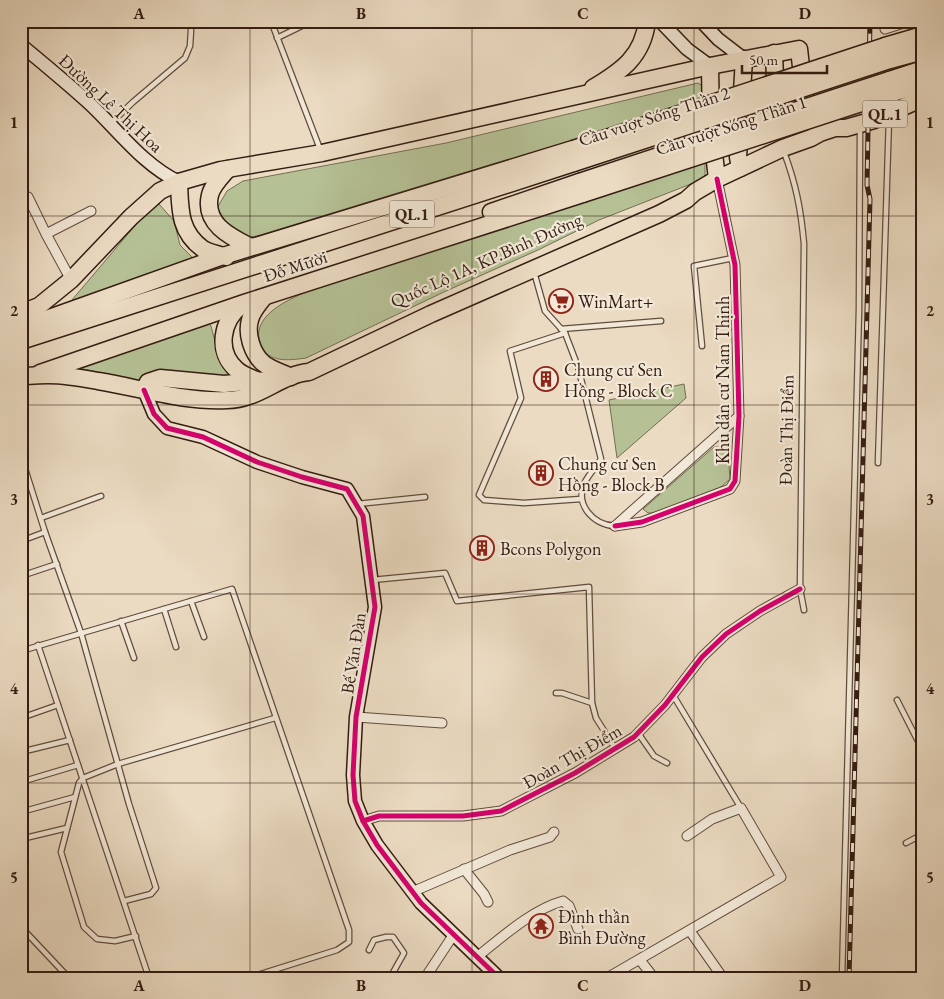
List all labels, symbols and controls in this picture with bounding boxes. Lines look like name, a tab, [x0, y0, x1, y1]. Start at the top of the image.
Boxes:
text: A	[132, 3, 145, 24]
text: B	[356, 3, 366, 24]
text: C	[577, 3, 589, 24]
text: D	[799, 3, 811, 24]
scale bar	[742, 42, 826, 74]
street label: Đường Lê Thị Hoa	[54, 49, 169, 158]
text: 50 m	[749, 50, 778, 69]
street label: Cầu vượt Sóng Thần 2	[575, 81, 733, 151]
street label: Cầu vượt Sóng Thần 1	[652, 90, 810, 160]
road number: QL.1	[862, 100, 908, 128]
text: 1	[10, 112, 18, 133]
text: 1	[926, 112, 934, 133]
road number: QL.1	[390, 200, 434, 228]
street label: Quốc Lộ 1A, KP.Bình Đường	[387, 207, 586, 313]
street label: Đỗ Mười	[260, 245, 330, 287]
supermarket icon: WinMart+	[548, 288, 574, 314]
place label: WinMart+	[578, 290, 653, 313]
street label: Khu dân cư Nam Thịnh	[711, 296, 734, 464]
text: 2	[10, 300, 19, 321]
text: 2	[926, 300, 935, 321]
place label: Chung cư Sen Hồng - Block C	[564, 358, 673, 402]
building icon: Chung cư Sen Hồng - Block C	[533, 366, 559, 392]
street label: Đoàn Thị Điểm	[774, 374, 798, 486]
place label: Chung cư Sen Hồng - Block B	[558, 452, 665, 496]
building icon: Chung cư Sen Hồng - Block B	[528, 460, 554, 486]
text: 3	[10, 489, 18, 510]
text: 3	[926, 489, 934, 510]
building icon: Bcons Polygon	[469, 535, 495, 561]
place label: Bcons Polygon	[500, 537, 602, 560]
street label: Bế Văn Đàn	[335, 610, 371, 695]
text: 4	[10, 678, 19, 699]
text: 4	[926, 678, 935, 699]
street label: Đoàn Thị Điểm	[518, 718, 626, 794]
text: 5	[10, 867, 18, 888]
text: 5	[926, 867, 934, 888]
place label: Đình thần Bình Đường	[558, 905, 646, 949]
temple icon: Đình thần Bình Đường	[528, 913, 554, 939]
text: A	[132, 975, 145, 996]
text: B	[356, 975, 366, 996]
text: C	[577, 975, 589, 996]
text: D	[799, 975, 811, 996]

